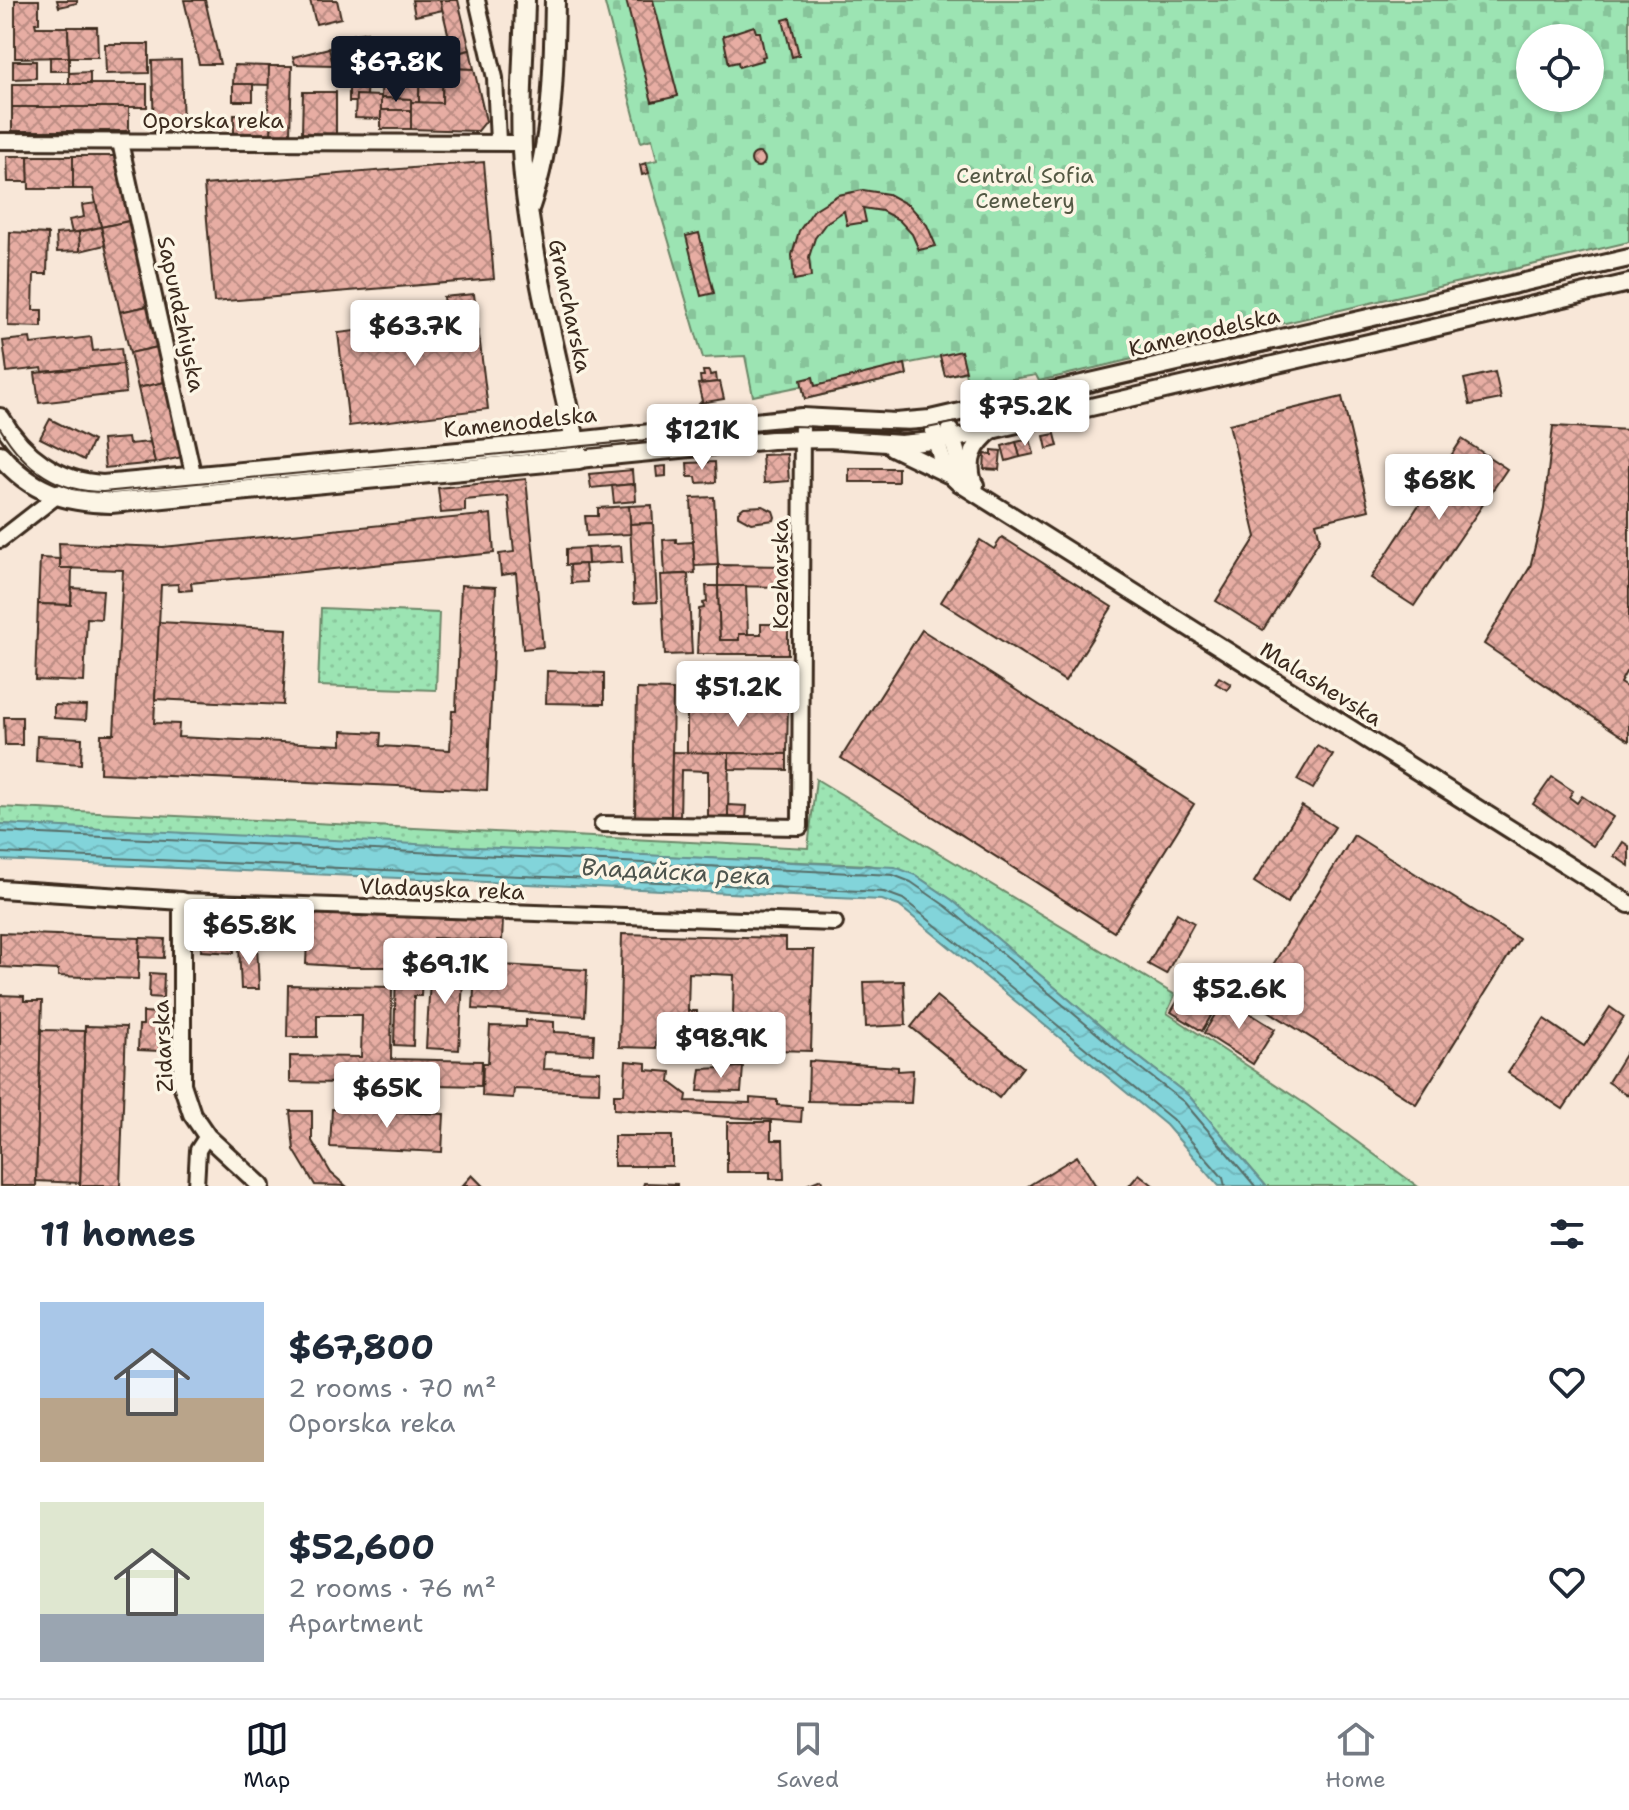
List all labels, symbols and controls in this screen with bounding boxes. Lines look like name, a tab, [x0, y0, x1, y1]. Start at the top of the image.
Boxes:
map controls	[1516, 24, 1604, 112]
button: locate	[1516, 24, 1604, 112]
pin: $67.8K	[331, 36, 461, 104]
text: $67.8K	[349, 44, 443, 79]
street label: Oporska reka	[142, 106, 284, 135]
park label: Central Sofia Cemetery	[956, 161, 1094, 215]
street label: Sapundzhiyska	[150, 233, 212, 395]
street label: Grancharska	[542, 237, 598, 376]
pin: $63.7K	[350, 300, 480, 368]
street label: Kamenodelska	[1126, 300, 1283, 363]
text: $63.7K	[368, 308, 462, 343]
pin: $75.2K	[960, 380, 1090, 448]
text: $75.2K	[978, 388, 1072, 423]
street label: Kamenodelska	[442, 399, 598, 444]
pin: $121K	[646, 404, 758, 472]
text: $121K	[665, 412, 739, 447]
pin: $68K	[1392, 454, 1486, 522]
text: $68K	[1403, 462, 1475, 497]
street label: Kozharska	[766, 518, 795, 630]
street label: Malashevska	[1254, 635, 1388, 733]
pin: $51.2K	[673, 661, 803, 729]
text: $51.2K	[695, 669, 781, 704]
water label: Владайска река	[580, 851, 772, 893]
street label: Vladayska reka	[359, 872, 525, 906]
pin: $65.8K	[184, 899, 314, 967]
text: $65.8K	[202, 907, 296, 942]
pin: $69.1K	[380, 938, 510, 1006]
text: $69.1K	[401, 946, 489, 981]
pin: $52.6K	[1174, 963, 1304, 1031]
text: $52.6K	[1192, 971, 1286, 1006]
street label: Zidarska	[146, 999, 180, 1093]
pin: $98.9K	[656, 1012, 786, 1080]
text: $98.9K	[675, 1020, 767, 1055]
pin: $65K	[340, 1062, 434, 1130]
text: $65K	[352, 1070, 422, 1105]
text: 11 homes	[40, 1211, 196, 1257]
icon: filters	[1545, 1212, 1589, 1256]
text: $67,800	[288, 1324, 434, 1370]
icon: home	[104, 1334, 200, 1430]
icon: heart	[1545, 1360, 1589, 1404]
text: 2 rooms · 70 m²	[288, 1370, 497, 1405]
text: Oporska reka	[288, 1405, 455, 1440]
text: $52,600	[288, 1524, 435, 1570]
icon: home	[104, 1534, 200, 1630]
icon: heart	[1545, 1560, 1589, 1604]
text: 2 rooms · 76 m²	[288, 1570, 496, 1605]
text: Apartment	[288, 1605, 424, 1640]
tab: Map	[243, 1717, 290, 1794]
tab: Saved	[777, 1717, 839, 1794]
tab: Home	[1325, 1717, 1386, 1794]

